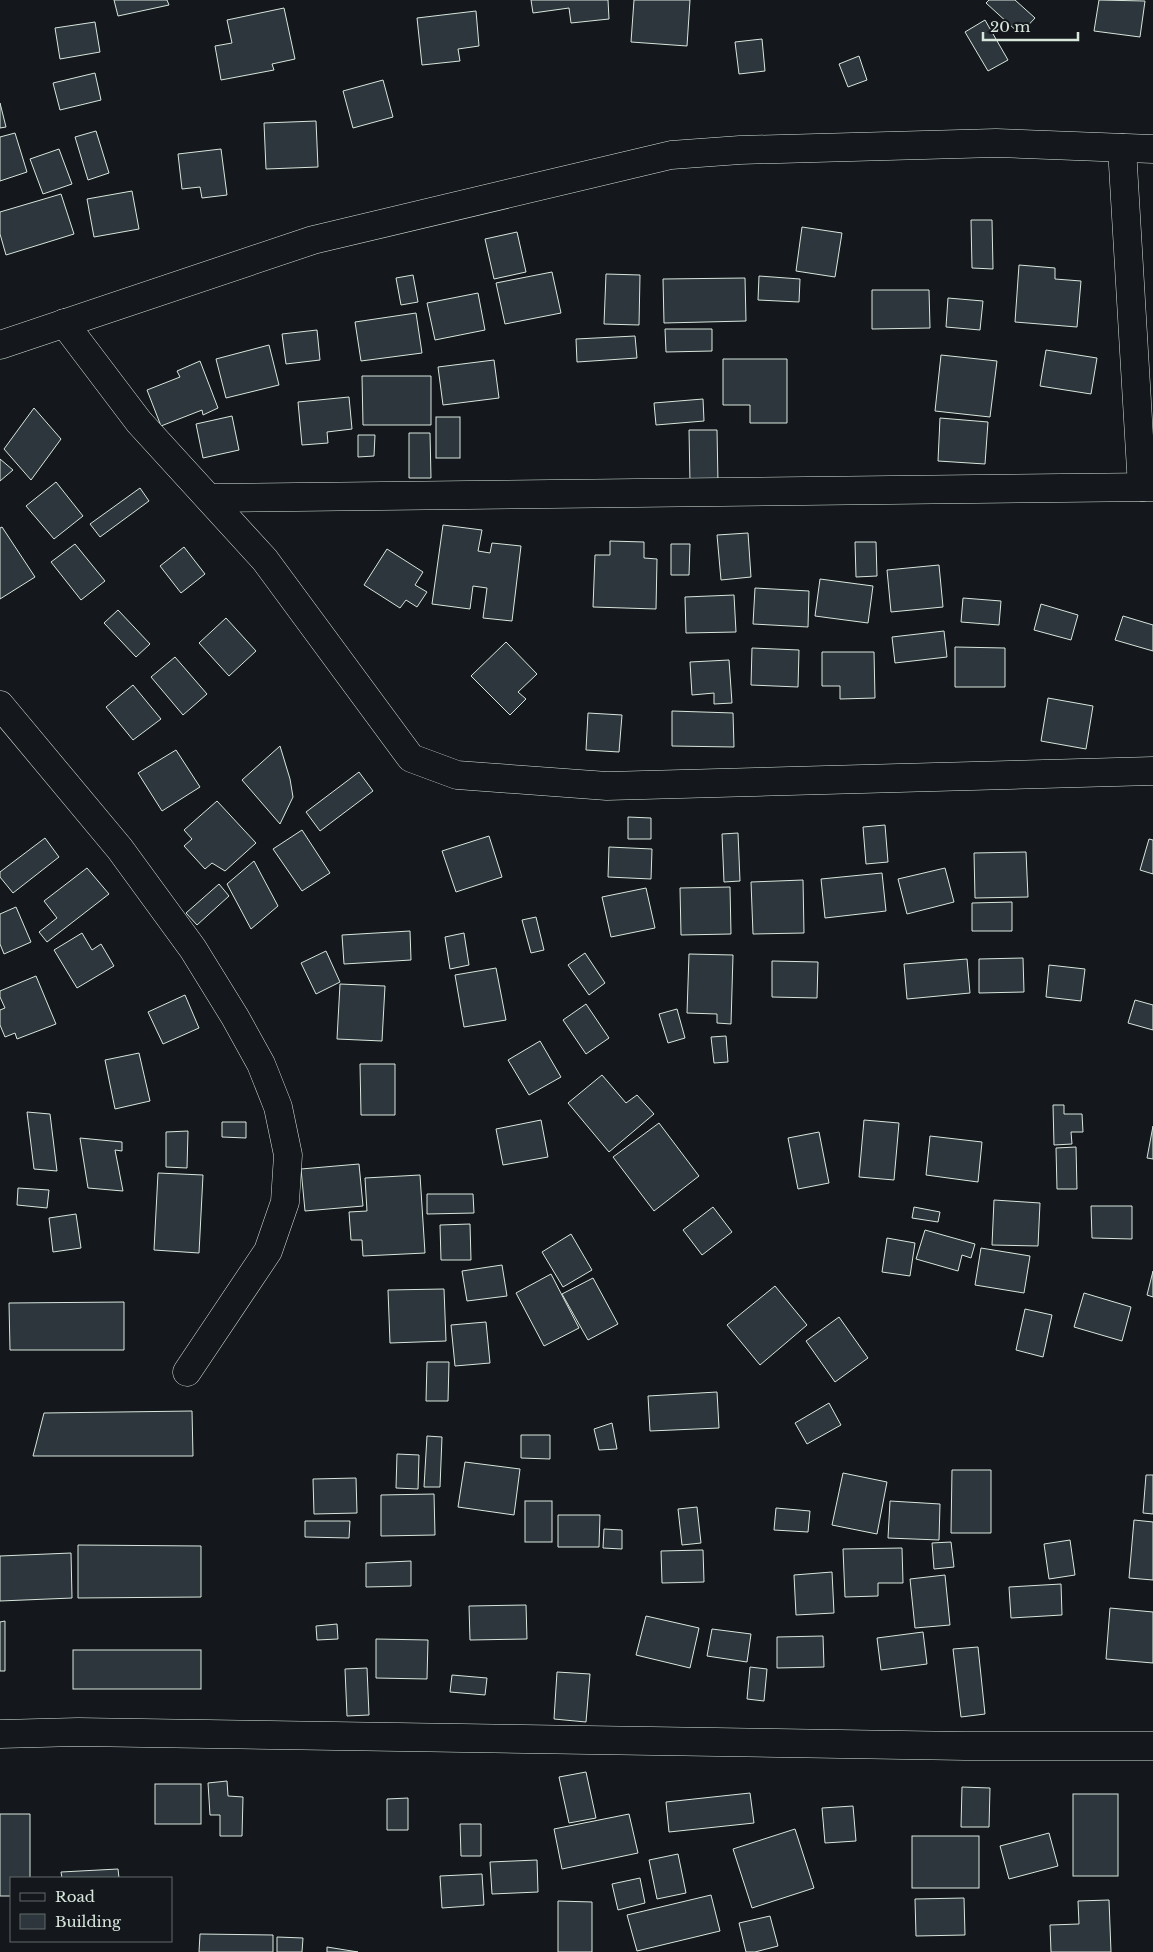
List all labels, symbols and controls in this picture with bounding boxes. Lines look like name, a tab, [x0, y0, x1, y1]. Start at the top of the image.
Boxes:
scale bar	[983, 10, 1078, 42]
text: 20 m	[990, 17, 1030, 36]
legend	[10, 1877, 172, 1942]
text: Road	[55, 1887, 95, 1906]
text: Building	[55, 1912, 122, 1931]

